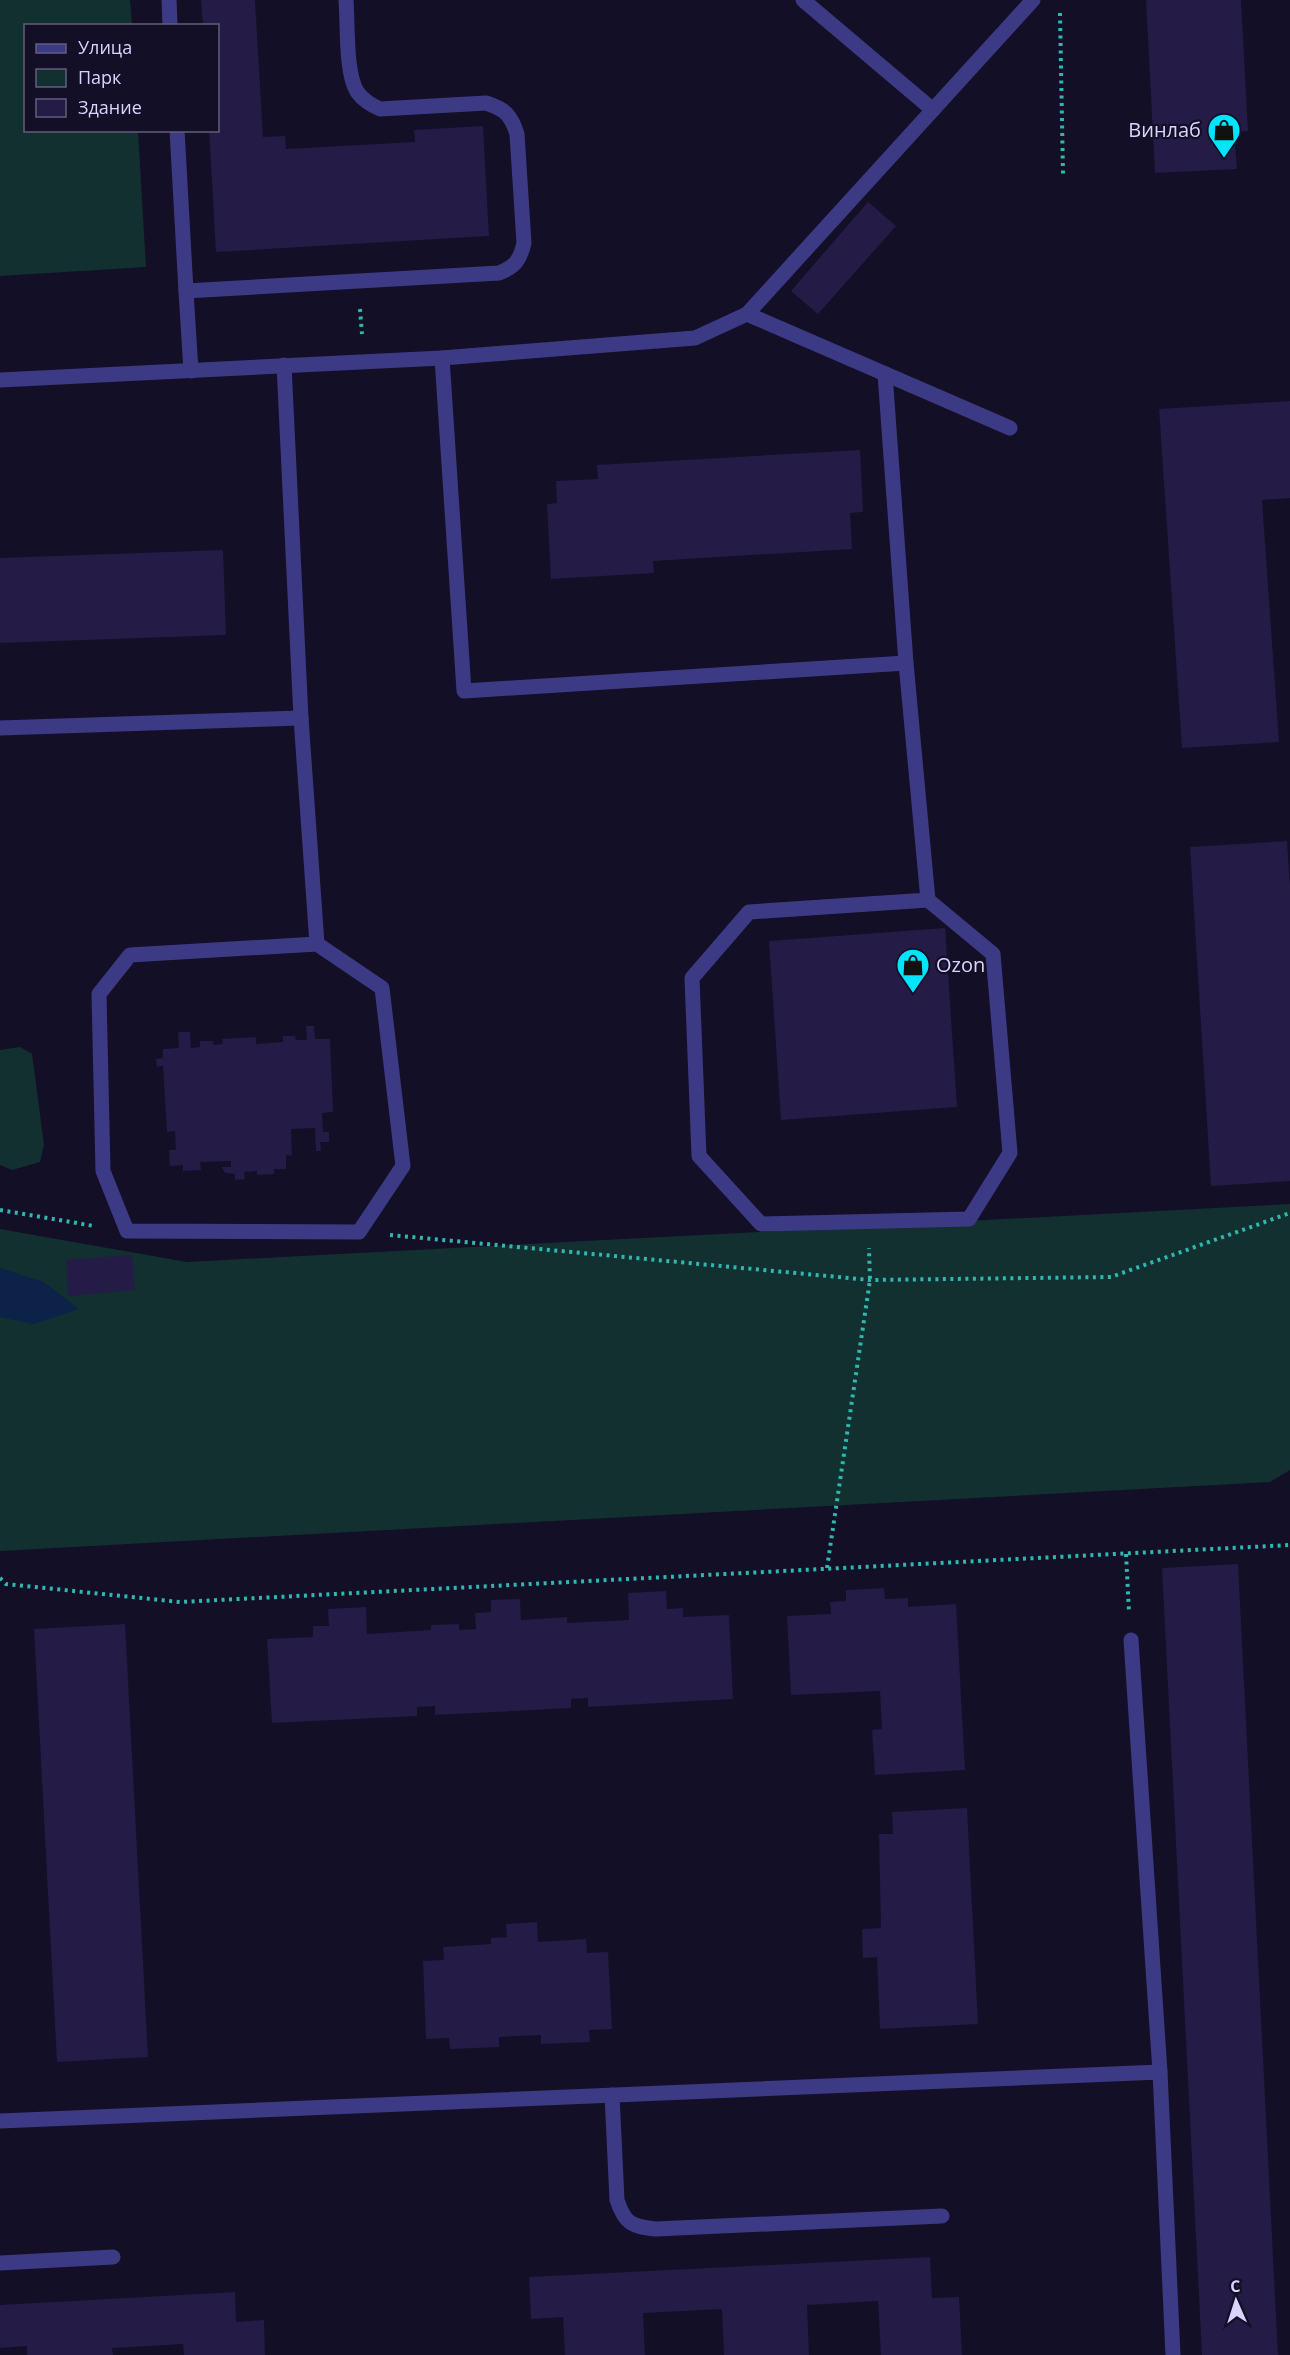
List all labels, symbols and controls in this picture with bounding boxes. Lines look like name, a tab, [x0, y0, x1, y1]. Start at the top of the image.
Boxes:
legend	[24, 24, 219, 132]
text: Улица	[78, 35, 132, 59]
text: Парк	[78, 65, 122, 89]
text: Здание	[78, 95, 142, 119]
shop icon: Винлаб	[1206, 112, 1242, 159]
place label: Винлаб	[1128, 116, 1201, 143]
shop icon: Ozon	[895, 947, 931, 994]
place label: Ozon	[936, 951, 985, 978]
north arrow	[1206, 2271, 1266, 2331]
text: С	[1230, 2275, 1241, 2297]

